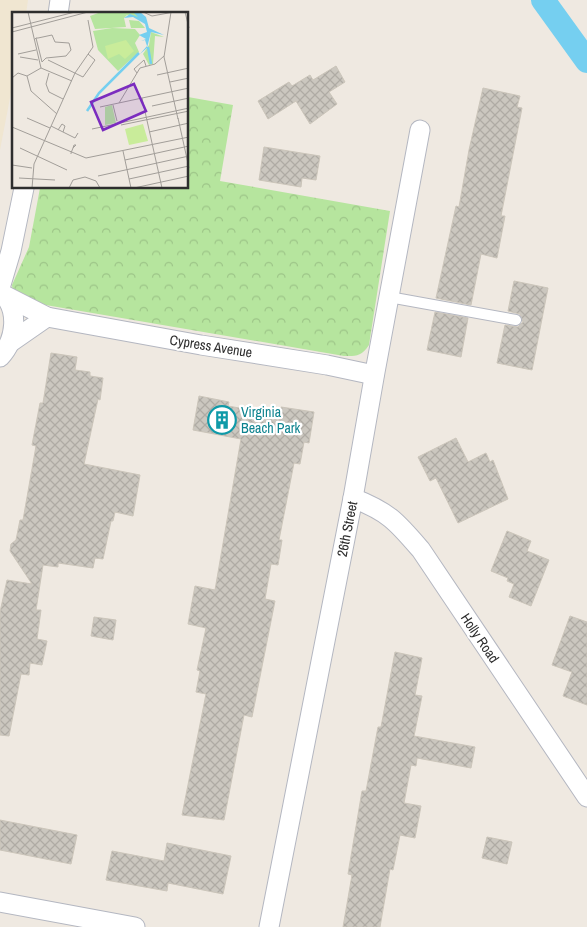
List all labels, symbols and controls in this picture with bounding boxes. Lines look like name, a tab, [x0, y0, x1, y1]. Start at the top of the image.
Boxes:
inset map	[12, 12, 189, 189]
street label: Cypress Avenue	[168, 331, 254, 361]
place label: Virginia Beach Park	[241, 403, 301, 437]
building icon: Virginia Beach Park	[207, 405, 237, 435]
street label: 26th Street	[333, 500, 361, 558]
street label: Holly Road	[457, 610, 503, 666]

